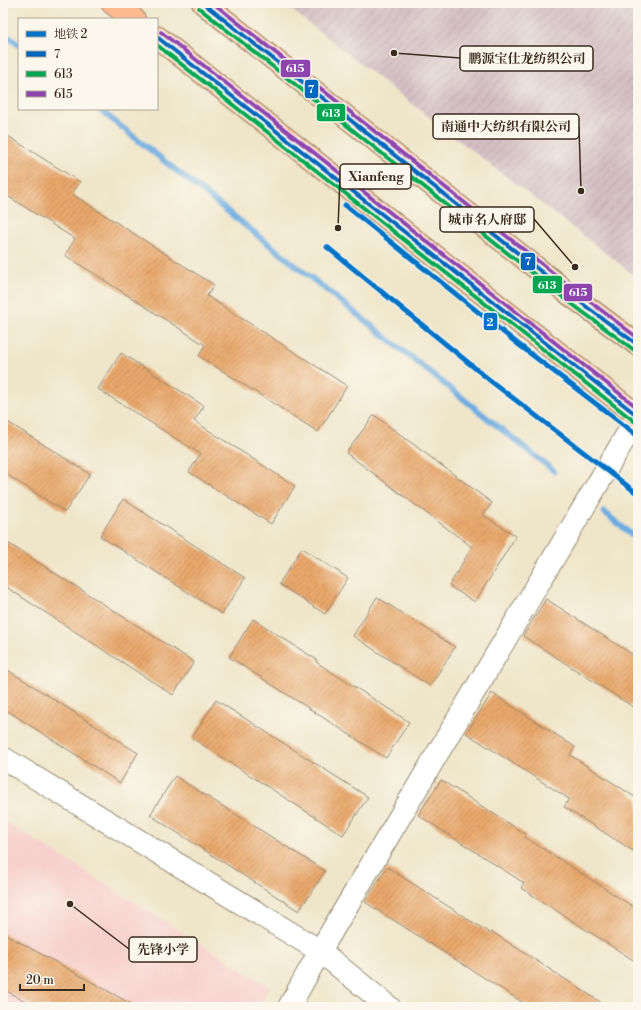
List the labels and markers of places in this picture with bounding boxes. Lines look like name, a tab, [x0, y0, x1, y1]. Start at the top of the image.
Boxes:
callout: 鹏源宝仕龙纺织公司	[460, 46, 593, 71]
callout: 南通中大纺织有限公司	[433, 114, 579, 139]
callout: Xianfeng	[340, 164, 411, 189]
callout: 城市名人府邸	[440, 207, 534, 232]
callout: 先锋小学	[129, 937, 197, 962]

